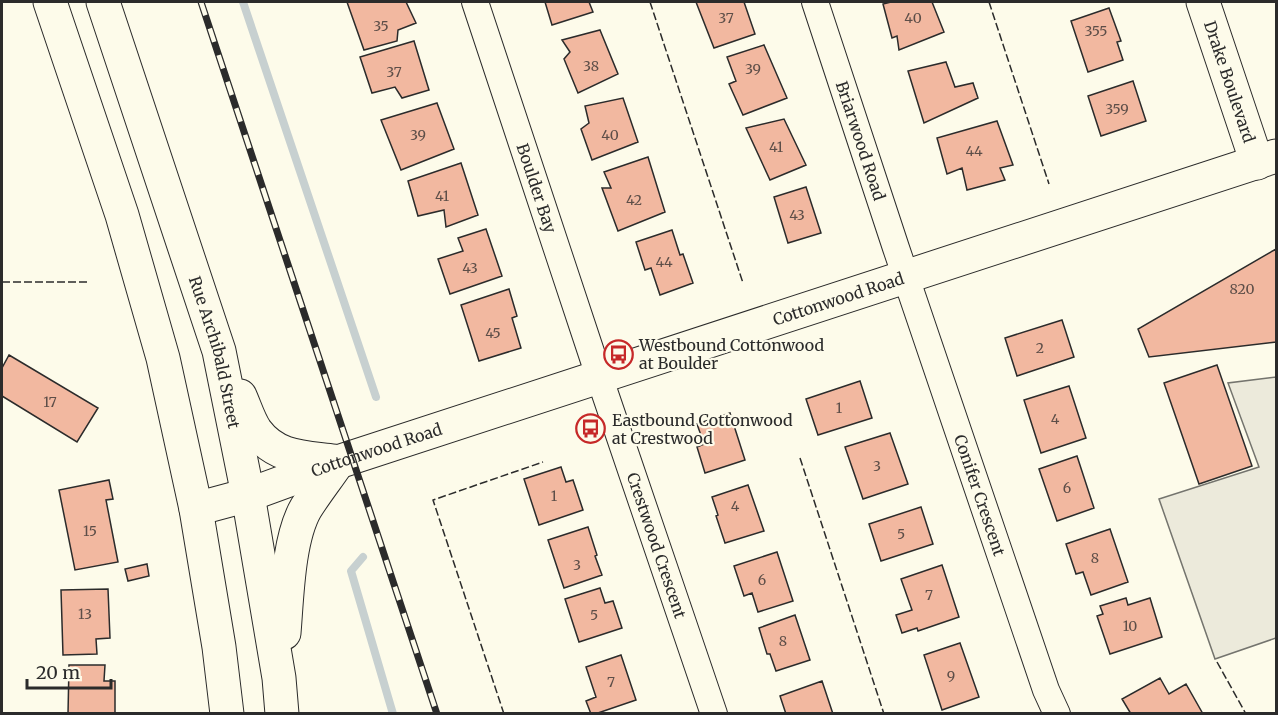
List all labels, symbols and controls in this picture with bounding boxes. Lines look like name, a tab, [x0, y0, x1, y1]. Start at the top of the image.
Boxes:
house number: 37	[718, 9, 734, 27]
house number: 40	[904, 9, 922, 27]
house number: 35	[373, 17, 389, 35]
street label: Drake Boulevard	[1200, 18, 1260, 146]
house number: 355	[1085, 22, 1107, 40]
house number: 38	[583, 57, 599, 75]
house number: 39	[745, 60, 761, 78]
house number: 37	[386, 63, 402, 81]
street label: Briarwood Road	[832, 78, 890, 203]
house number: 359	[1105, 100, 1129, 118]
house number: 39	[410, 126, 426, 144]
house number: 40	[601, 126, 619, 144]
house number: 41	[769, 138, 783, 156]
street label: Boulder Bay	[513, 141, 561, 236]
house number: 44	[965, 142, 983, 160]
house number: 41	[435, 187, 449, 205]
house number: 42	[626, 191, 642, 209]
house number: 43	[789, 206, 805, 224]
house number: 44	[655, 253, 673, 271]
house number: 43	[462, 259, 478, 277]
street label: Cottonwood Road	[770, 268, 907, 329]
street label: Rue Archibald Street	[185, 273, 245, 431]
house number: 820	[1229, 280, 1255, 298]
house number: 45	[485, 324, 501, 342]
place label: Westbound Cottonwood at Boulder	[638, 335, 824, 373]
bus stop icon: Westbound Cottonwood at Boulder	[602, 338, 634, 370]
house number: 2	[1036, 339, 1044, 357]
house number: 17	[43, 393, 57, 411]
house number: 1	[836, 399, 842, 417]
place label: Eastbound Cottonwood at Crestwood	[612, 410, 793, 448]
house number: 4	[1051, 410, 1060, 428]
bus stop icon: Eastbound Cottonwood at Crestwood	[575, 413, 607, 445]
street label: Cottonwood Road	[308, 419, 445, 481]
street label: Conifer Crescent	[950, 432, 1010, 559]
house number: 3	[873, 457, 881, 475]
street label: Crestwood Crescent	[623, 470, 691, 622]
house number: 6	[1063, 479, 1071, 497]
house number: 1	[551, 487, 557, 505]
house number: 4	[731, 497, 740, 515]
house number: 15	[83, 522, 97, 540]
house number: 5	[897, 525, 905, 543]
house number: 8	[1091, 549, 1099, 567]
house number: 3	[573, 556, 581, 574]
house number: 6	[758, 571, 766, 589]
house number: 7	[925, 586, 933, 604]
house number: 13	[78, 605, 92, 623]
house number: 5	[590, 606, 598, 624]
house number: 10	[1123, 617, 1137, 635]
house number: 8	[779, 632, 787, 650]
scale bar	[27, 652, 111, 690]
text: 20 m	[36, 661, 80, 684]
house number: 9	[947, 667, 955, 685]
house number: 7	[607, 673, 615, 691]

